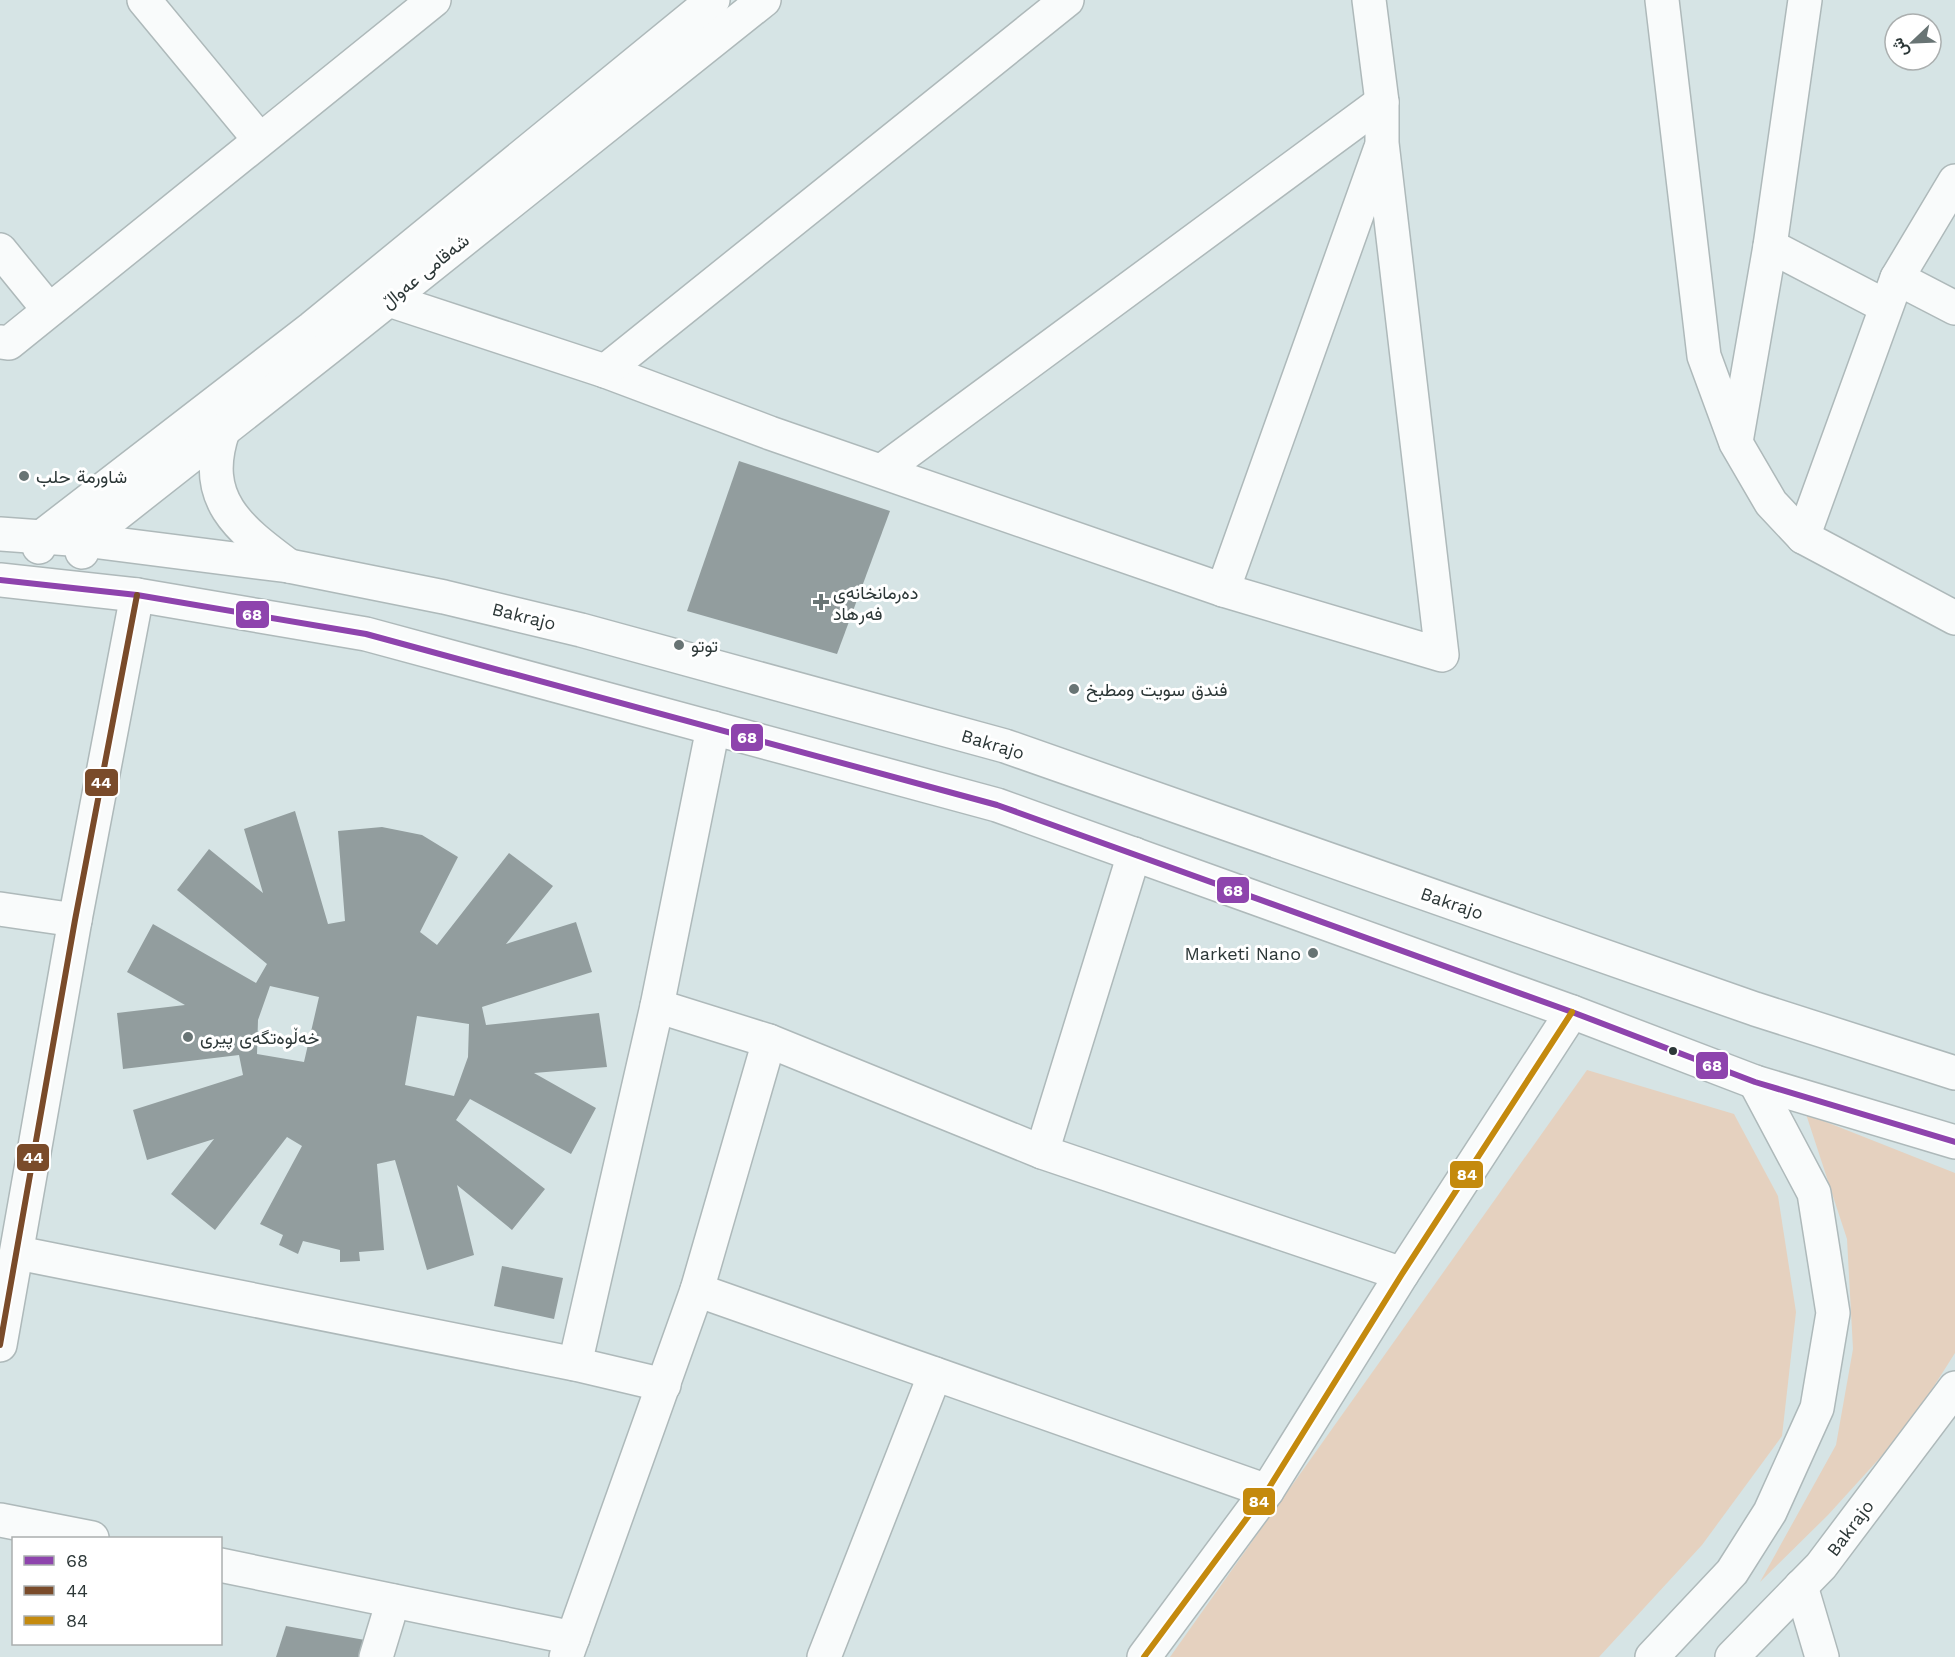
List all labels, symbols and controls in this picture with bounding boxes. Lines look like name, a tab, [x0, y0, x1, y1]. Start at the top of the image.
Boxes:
north arrow	[1883, 12, 1943, 72]
text: ش	[1887, 35, 1912, 60]
street label: شەقامی عەواڵ	[377, 229, 474, 313]
place label: شاورمة حلب	[36, 466, 127, 488]
marker: شاورمة حلب	[17, 469, 31, 483]
place label: دەرمانخانەی فەرھاد	[833, 582, 918, 625]
marker: دەرمانخانەی فەرھاد	[814, 595, 828, 609]
street label: Bakrajo	[490, 598, 558, 634]
line badge: 68	[235, 600, 270, 629]
text: 68	[242, 605, 262, 624]
place label: توتو	[691, 635, 718, 657]
marker: توتو	[672, 638, 686, 652]
place label: فندق سويت ومطبخ	[1086, 679, 1228, 702]
marker: فندق سويت ومطبخ	[1067, 682, 1081, 696]
line badge: 68	[730, 723, 764, 752]
street label: Bakrajo	[959, 724, 1027, 764]
text: 68	[737, 728, 757, 747]
line badge: 44	[84, 768, 119, 797]
text: 44	[91, 773, 111, 792]
line badge: 68	[1216, 876, 1250, 904]
text: 68	[1223, 881, 1243, 900]
street label: Bakrajo	[1418, 882, 1486, 924]
place label: Marketi Nano	[1185, 943, 1301, 964]
marker: Marketi Nano	[1306, 946, 1320, 960]
place label: خەڵوەتگەی پیری	[200, 1027, 319, 1050]
marker: خەڵوەتگەی پیری	[181, 1030, 195, 1044]
unlabelled marker	[1667, 1045, 1679, 1057]
line badge: 68	[1695, 1051, 1729, 1080]
text: 68	[1702, 1056, 1722, 1075]
line badge: 44	[16, 1143, 50, 1172]
text: 44	[23, 1148, 43, 1167]
line badge: 84	[1449, 1160, 1484, 1189]
text: 84	[1457, 1165, 1477, 1184]
line badge: 84	[1242, 1487, 1276, 1516]
text: 84	[1249, 1492, 1269, 1511]
street label: Bakrajo	[1822, 1496, 1878, 1560]
legend	[12, 1537, 222, 1645]
text: 68	[66, 1550, 88, 1571]
text: 44	[66, 1580, 88, 1601]
text: 84	[66, 1610, 88, 1631]

